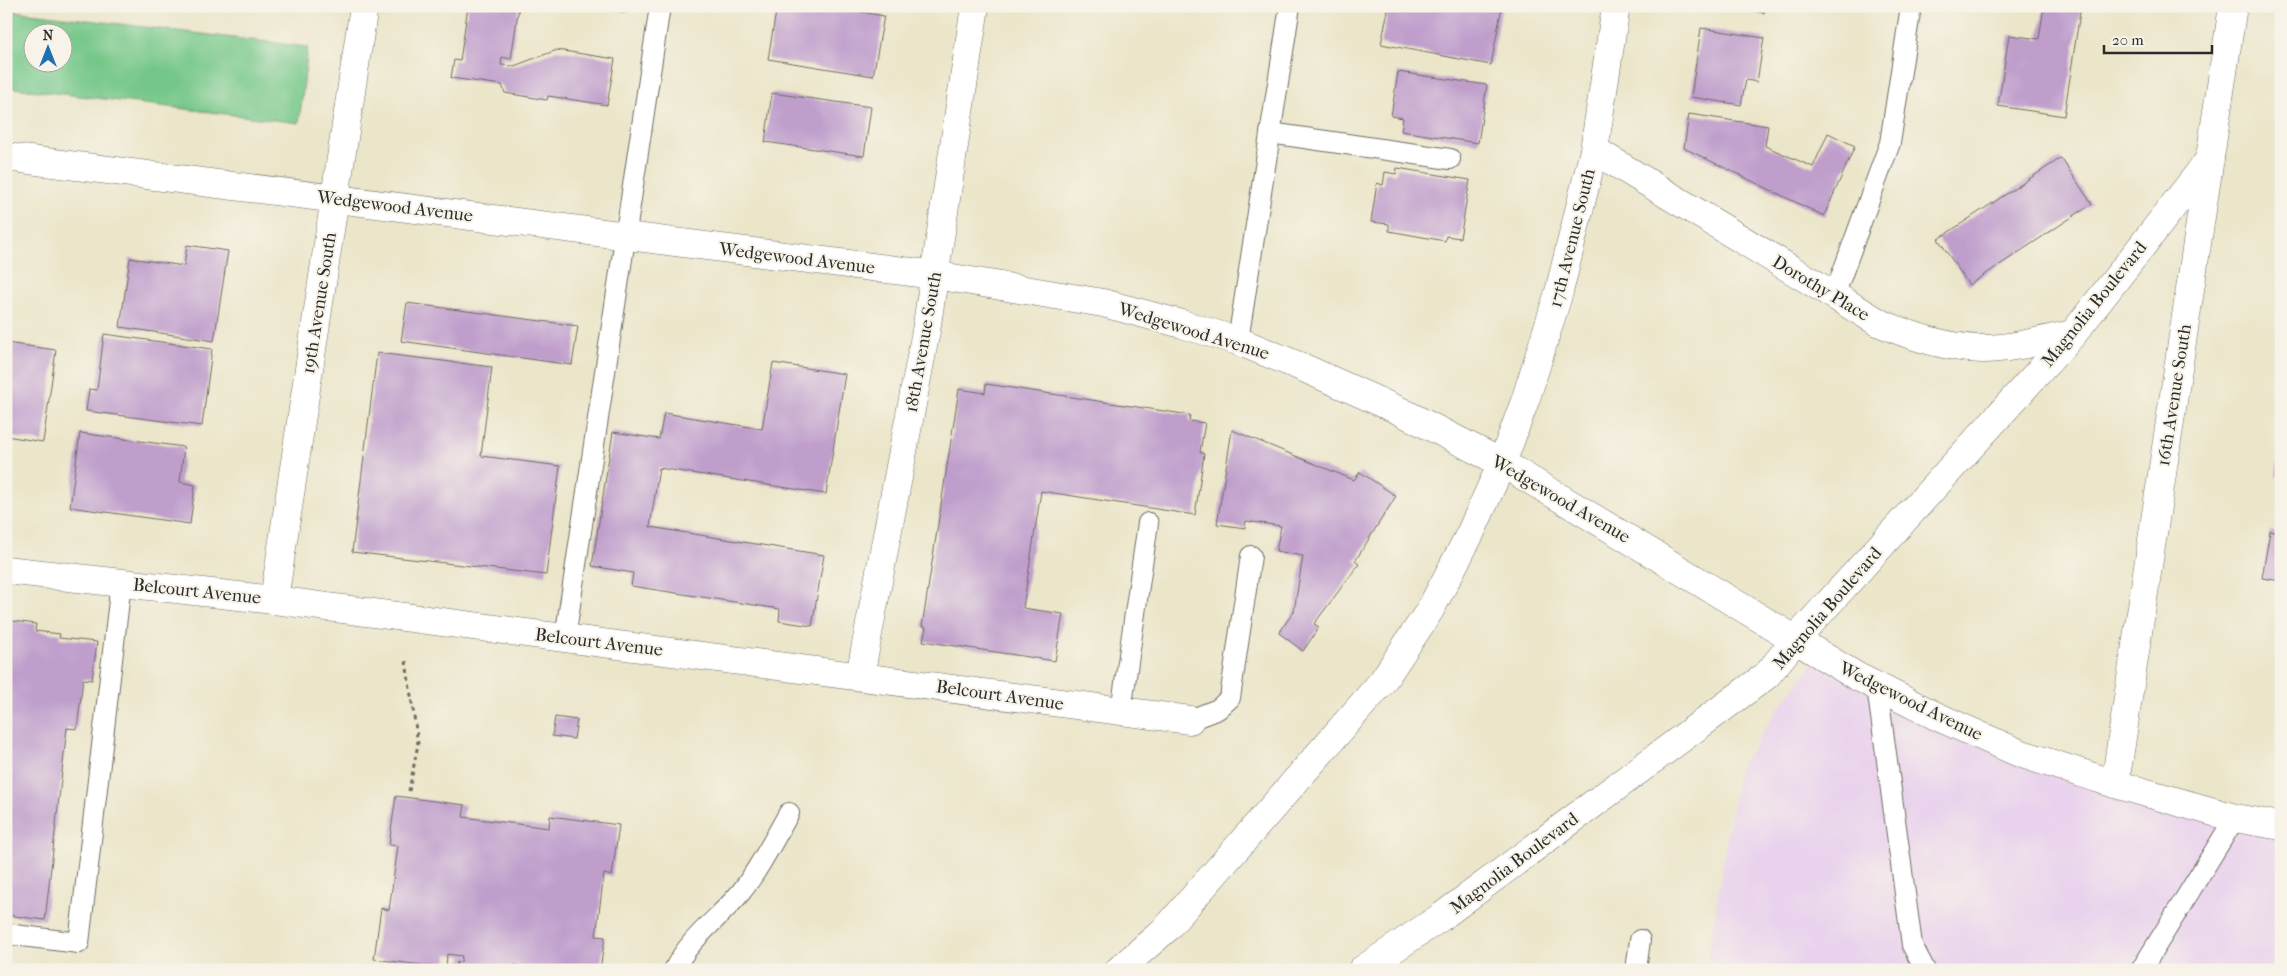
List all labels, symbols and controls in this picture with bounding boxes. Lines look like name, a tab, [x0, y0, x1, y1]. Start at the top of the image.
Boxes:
north arrow	[22, 22, 72, 72]
scale bar	[2104, 22, 2212, 54]
text: N	[43, 27, 54, 44]
text: 20 m	[2112, 31, 2144, 49]
street label: 17th Avenue South	[1545, 167, 1600, 310]
street label: Wedgewood Avenue	[315, 186, 474, 226]
street label: 19th Avenue South	[298, 231, 341, 375]
street label: Magnolia Boulevard	[2037, 237, 2151, 371]
street label: Wedgewood Avenue	[717, 238, 876, 278]
street label: Dorothy Place	[1768, 251, 1873, 326]
street label: 18th Avenue South	[901, 270, 946, 414]
street label: Wedgewood Avenue	[1115, 298, 1272, 364]
street label: 16th Avenue South	[2153, 323, 2196, 468]
street label: Wedgewood Avenue	[1487, 451, 1634, 548]
street label: Magnolia Boulevard	[1769, 543, 1886, 674]
street label: Belcourt Avenue	[132, 574, 262, 609]
street label: Belcourt Avenue	[534, 624, 664, 661]
street label: Wedgewood Avenue	[1835, 657, 1986, 745]
street label: Belcourt Avenue	[935, 676, 1065, 715]
street label: Magnolia Boulevard	[1446, 808, 1583, 918]

